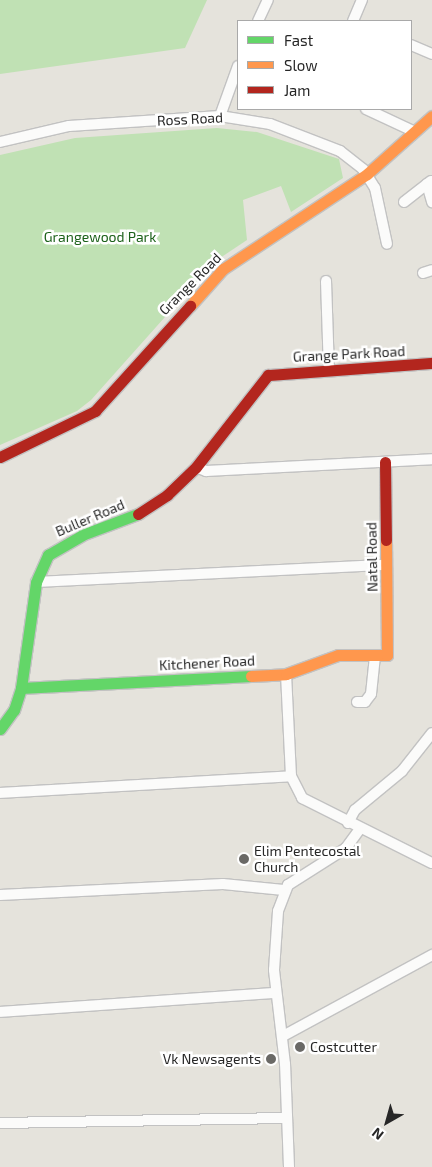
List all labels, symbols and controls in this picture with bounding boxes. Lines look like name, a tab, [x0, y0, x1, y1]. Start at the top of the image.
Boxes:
legend	[237, 20, 412, 110]
text: Fast	[284, 31, 313, 49]
text: Slow	[284, 56, 318, 74]
text: Jam	[284, 81, 310, 99]
street label: Ross Road	[157, 109, 223, 129]
park label: Grangewood Park	[44, 229, 156, 245]
street label: Grange Road	[155, 249, 225, 319]
street label: Grange Park Road	[292, 343, 406, 365]
street label: Buller Road	[53, 496, 127, 540]
street label: Natal Road	[363, 522, 381, 592]
street label: Kitchener Road	[159, 652, 255, 674]
place label: Elim Pentecostal Church	[254, 843, 361, 876]
marker: Elim Pentecostal Church	[238, 853, 250, 865]
place label: Costcutter	[310, 1039, 377, 1055]
marker: Costcutter	[294, 1041, 306, 1053]
place label: Vk Newsagents	[163, 1051, 261, 1067]
marker: Vk Newsagents	[265, 1053, 277, 1065]
north arrow	[362, 1097, 412, 1147]
text: N	[368, 1124, 387, 1144]

